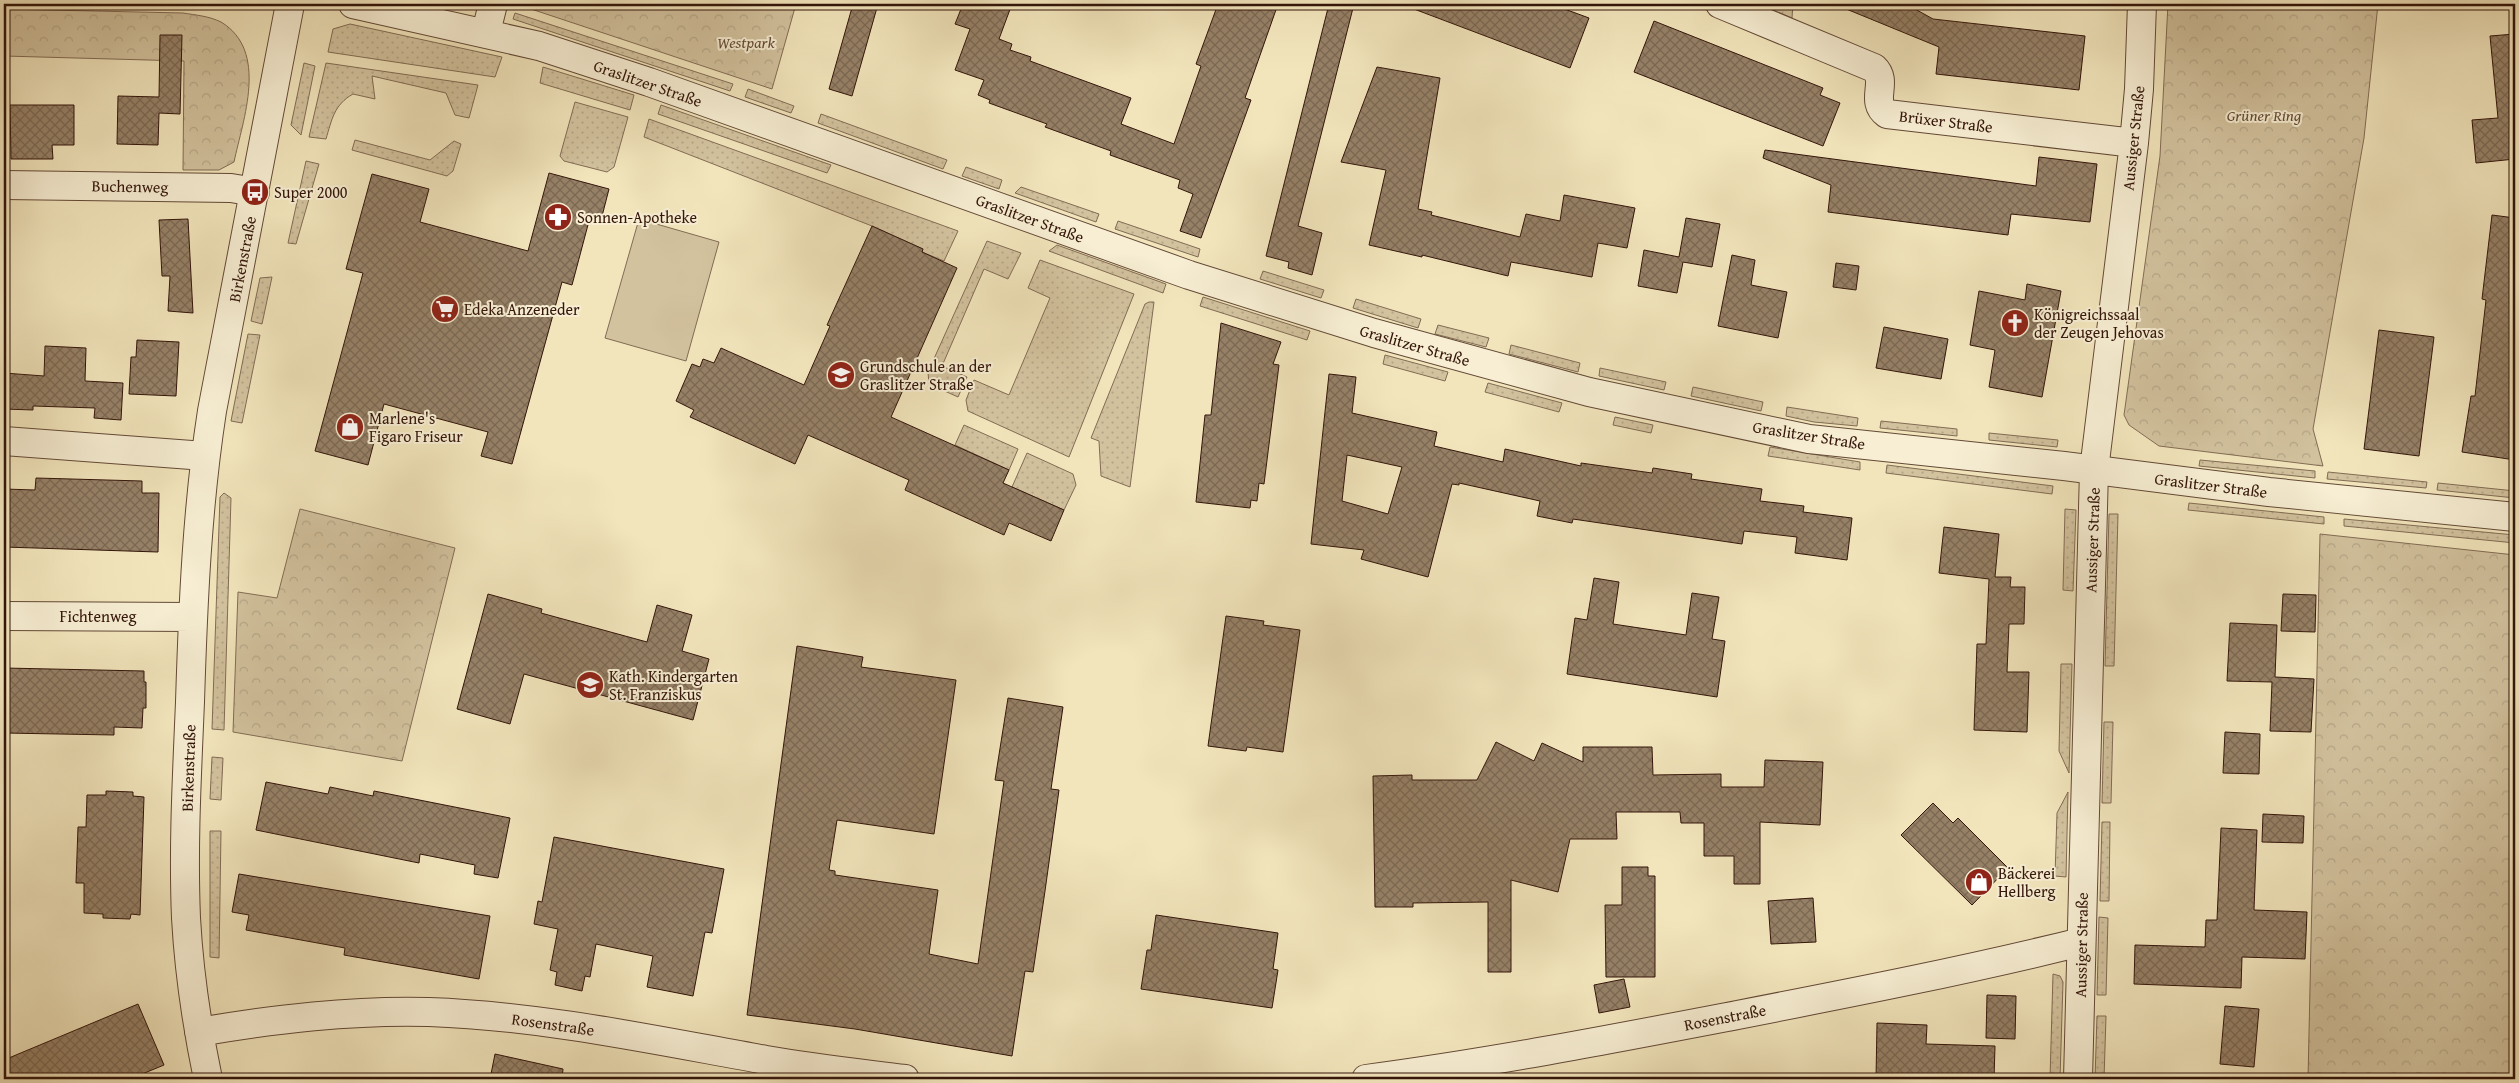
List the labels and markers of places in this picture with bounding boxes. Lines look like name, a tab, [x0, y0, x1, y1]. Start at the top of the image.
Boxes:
bus stop icon: Super 2000	[240, 177, 270, 207]
place label: Super 2000	[274, 180, 348, 204]
pharmacy icon: Sonnen-Apotheke	[543, 202, 573, 232]
place label: Sonnen-Apotheke	[577, 205, 697, 229]
supermarket icon: Edeka Anzeneder	[430, 294, 460, 324]
place label: Edeka Anzeneder	[464, 297, 580, 321]
place label: Königreichssaal der Zeugen Jehovas	[2034, 302, 2164, 344]
church icon: Königreichssaal der Zeugen Jehovas	[2000, 308, 2030, 338]
place label: Grundschule an der Graslitzer Straße	[860, 354, 992, 396]
school or university icon: Grundschule an der Graslitzer Straße	[826, 360, 856, 390]
place label: Marlene's Figaro Friseur	[369, 406, 463, 448]
shop icon: Marlene's Figaro Friseur	[335, 412, 365, 442]
place label: Kath. Kindergarten St. Franziskus	[609, 664, 738, 706]
school or university icon: Kath. Kindergarten St. Franziskus	[575, 670, 605, 700]
place label: Bäckerei Hellberg	[1998, 861, 2056, 903]
shop icon: Bäckerei Hellberg	[1964, 867, 1994, 897]

